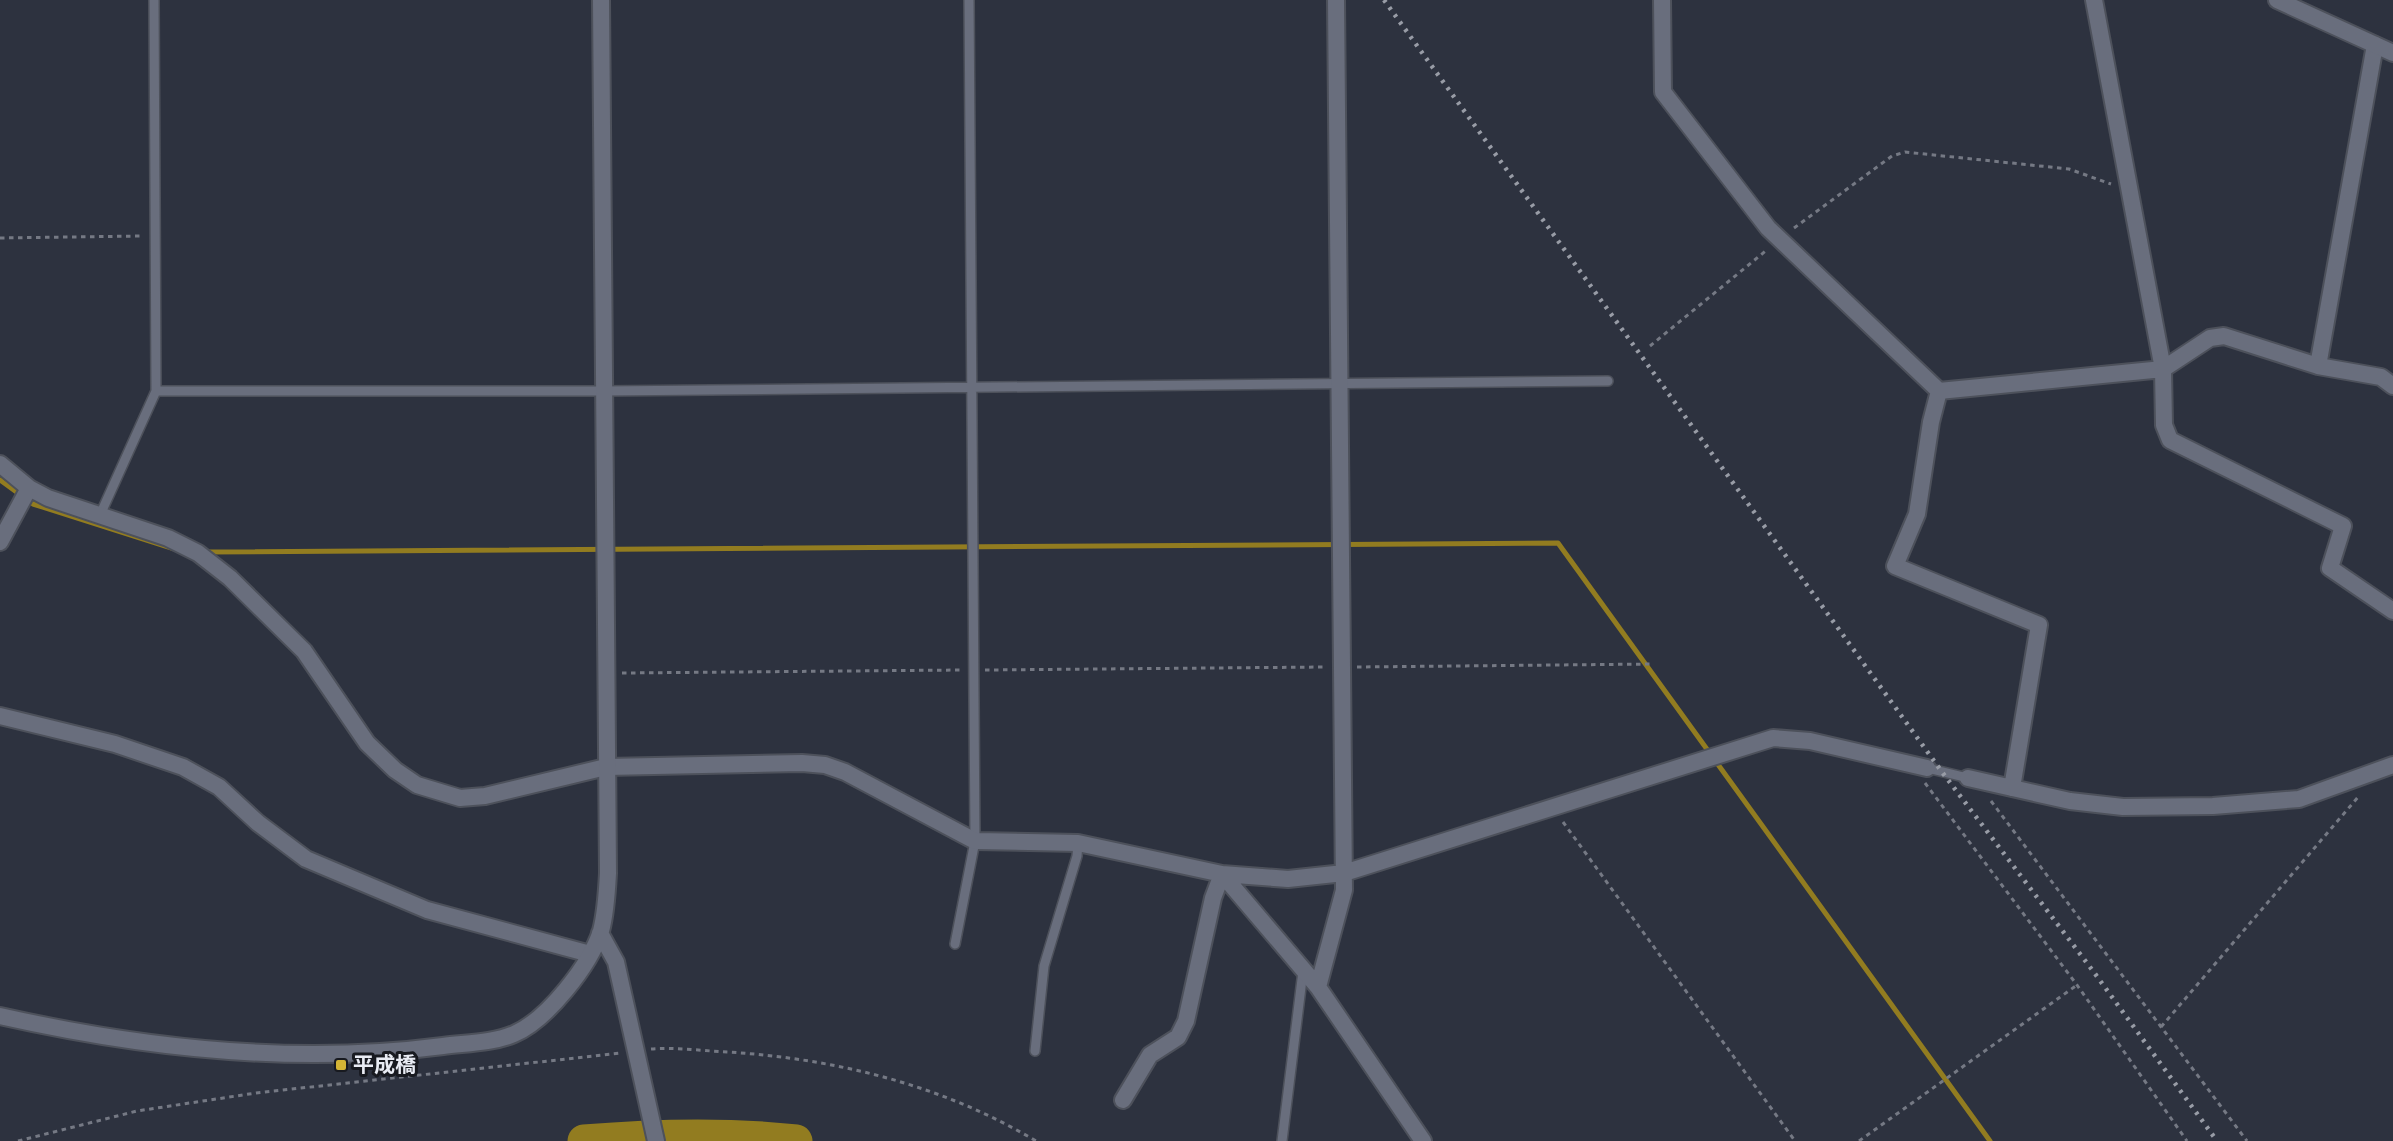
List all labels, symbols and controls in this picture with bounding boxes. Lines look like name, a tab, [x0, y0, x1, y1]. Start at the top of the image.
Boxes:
place label: 平成橋	[353, 1053, 416, 1076]
marker: 平成橋	[334, 1058, 348, 1072]

